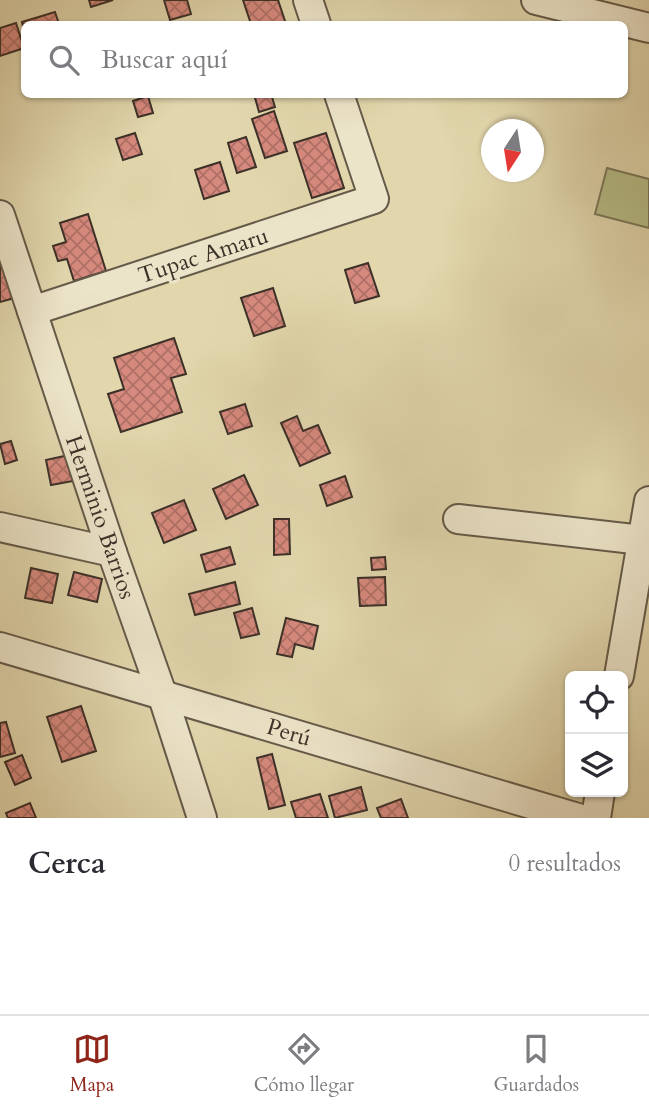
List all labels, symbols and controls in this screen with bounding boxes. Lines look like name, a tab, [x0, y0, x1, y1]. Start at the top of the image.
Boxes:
search box	[21, 21, 628, 98]
icon: search	[45, 41, 83, 79]
text: Buscar aquí	[101, 42, 228, 77]
north arrow	[481, 119, 544, 182]
street label: Tupac Amaru	[134, 220, 272, 291]
street label: Herminio Barrios	[58, 431, 143, 603]
map controls	[565, 671, 628, 797]
button: locate	[565, 671, 628, 734]
street label: Perú	[263, 711, 315, 754]
button: layers	[565, 734, 628, 797]
text: Cerca	[28, 843, 106, 884]
text: 0 resultados	[508, 848, 621, 879]
tab: Mapa	[70, 1030, 114, 1098]
tab: Cómo llegar	[254, 1030, 354, 1098]
tab: Guardados	[494, 1030, 579, 1098]

